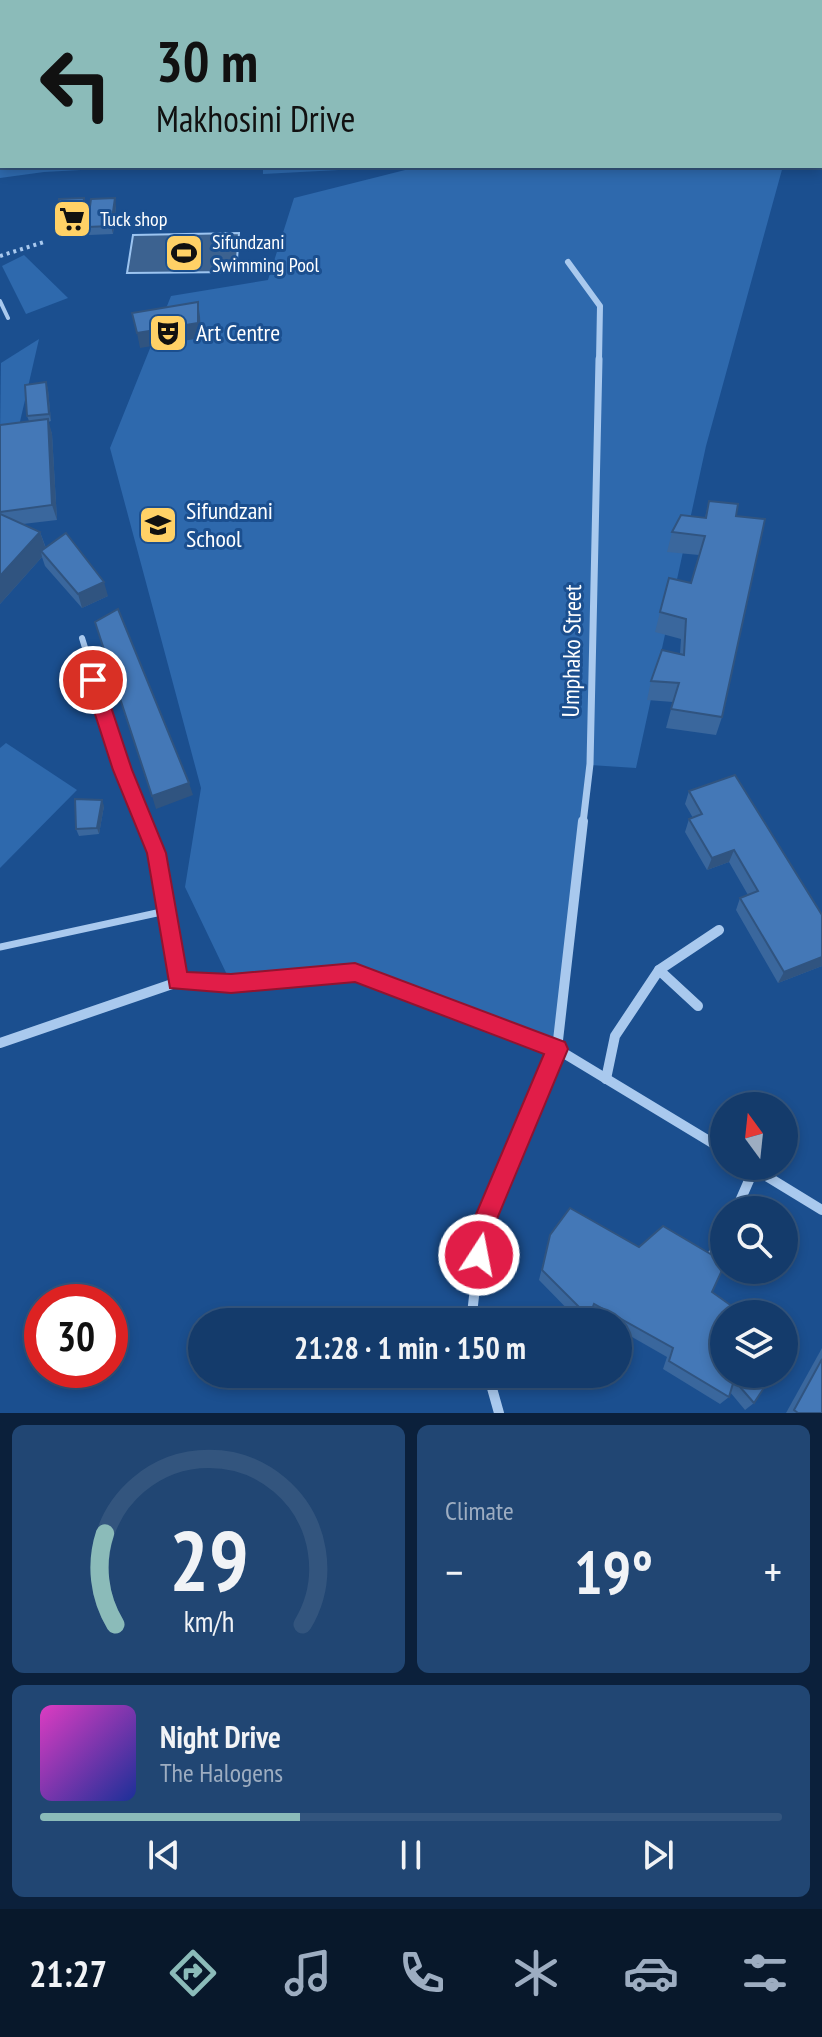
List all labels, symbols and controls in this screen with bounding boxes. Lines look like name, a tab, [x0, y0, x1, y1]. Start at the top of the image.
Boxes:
text: 30 m	[156, 25, 258, 97]
icon: left	[24, 32, 128, 136]
text: Makhosini Drive	[156, 95, 355, 142]
supermarket icon: Tuck shop	[51, 198, 93, 240]
place label: Tuck shop	[100, 206, 167, 232]
place label: Sifundzani Swimming Pool	[212, 229, 319, 278]
sports icon: Sifundzani Swimming Pool	[163, 232, 205, 274]
theatre icon: Art Centre	[147, 312, 189, 354]
place label: Art Centre	[196, 317, 280, 348]
place label: Sifundzani School	[186, 495, 273, 554]
school or university icon: Sifundzani School	[137, 504, 179, 546]
street label: Umphako Street	[555, 584, 588, 718]
pin	[59, 646, 127, 714]
icon: arrive	[71, 658, 115, 702]
north arrow	[710, 1092, 798, 1180]
map controls	[710, 1092, 798, 1388]
button: search	[710, 1196, 798, 1284]
position arrow	[437, 1213, 521, 1297]
speed limit sign: 30	[24, 1284, 128, 1388]
button: layers	[710, 1300, 798, 1388]
text: 21:28 · 1 min · 150 m	[294, 1328, 526, 1367]
text: Climate	[445, 1494, 514, 1527]
text: 29	[169, 1506, 248, 1614]
text: 19°	[574, 1533, 653, 1611]
text: −	[445, 1543, 463, 1600]
text: +	[764, 1543, 782, 1600]
text: km/h	[183, 1603, 234, 1640]
text: Night Drive	[160, 1717, 281, 1756]
text: The Halogens	[160, 1756, 283, 1789]
icon: previous	[142, 1833, 186, 1877]
icon: pause	[389, 1833, 433, 1877]
icon: next	[636, 1833, 680, 1877]
icon: directions	[165, 1945, 221, 2001]
icon: music	[280, 1945, 336, 2001]
icon: phone	[394, 1945, 450, 2001]
icon: climate	[508, 1945, 564, 2001]
icon: car	[623, 1945, 679, 2001]
icon: filters	[737, 1945, 793, 2001]
text: 21:27	[29, 1950, 107, 1997]

